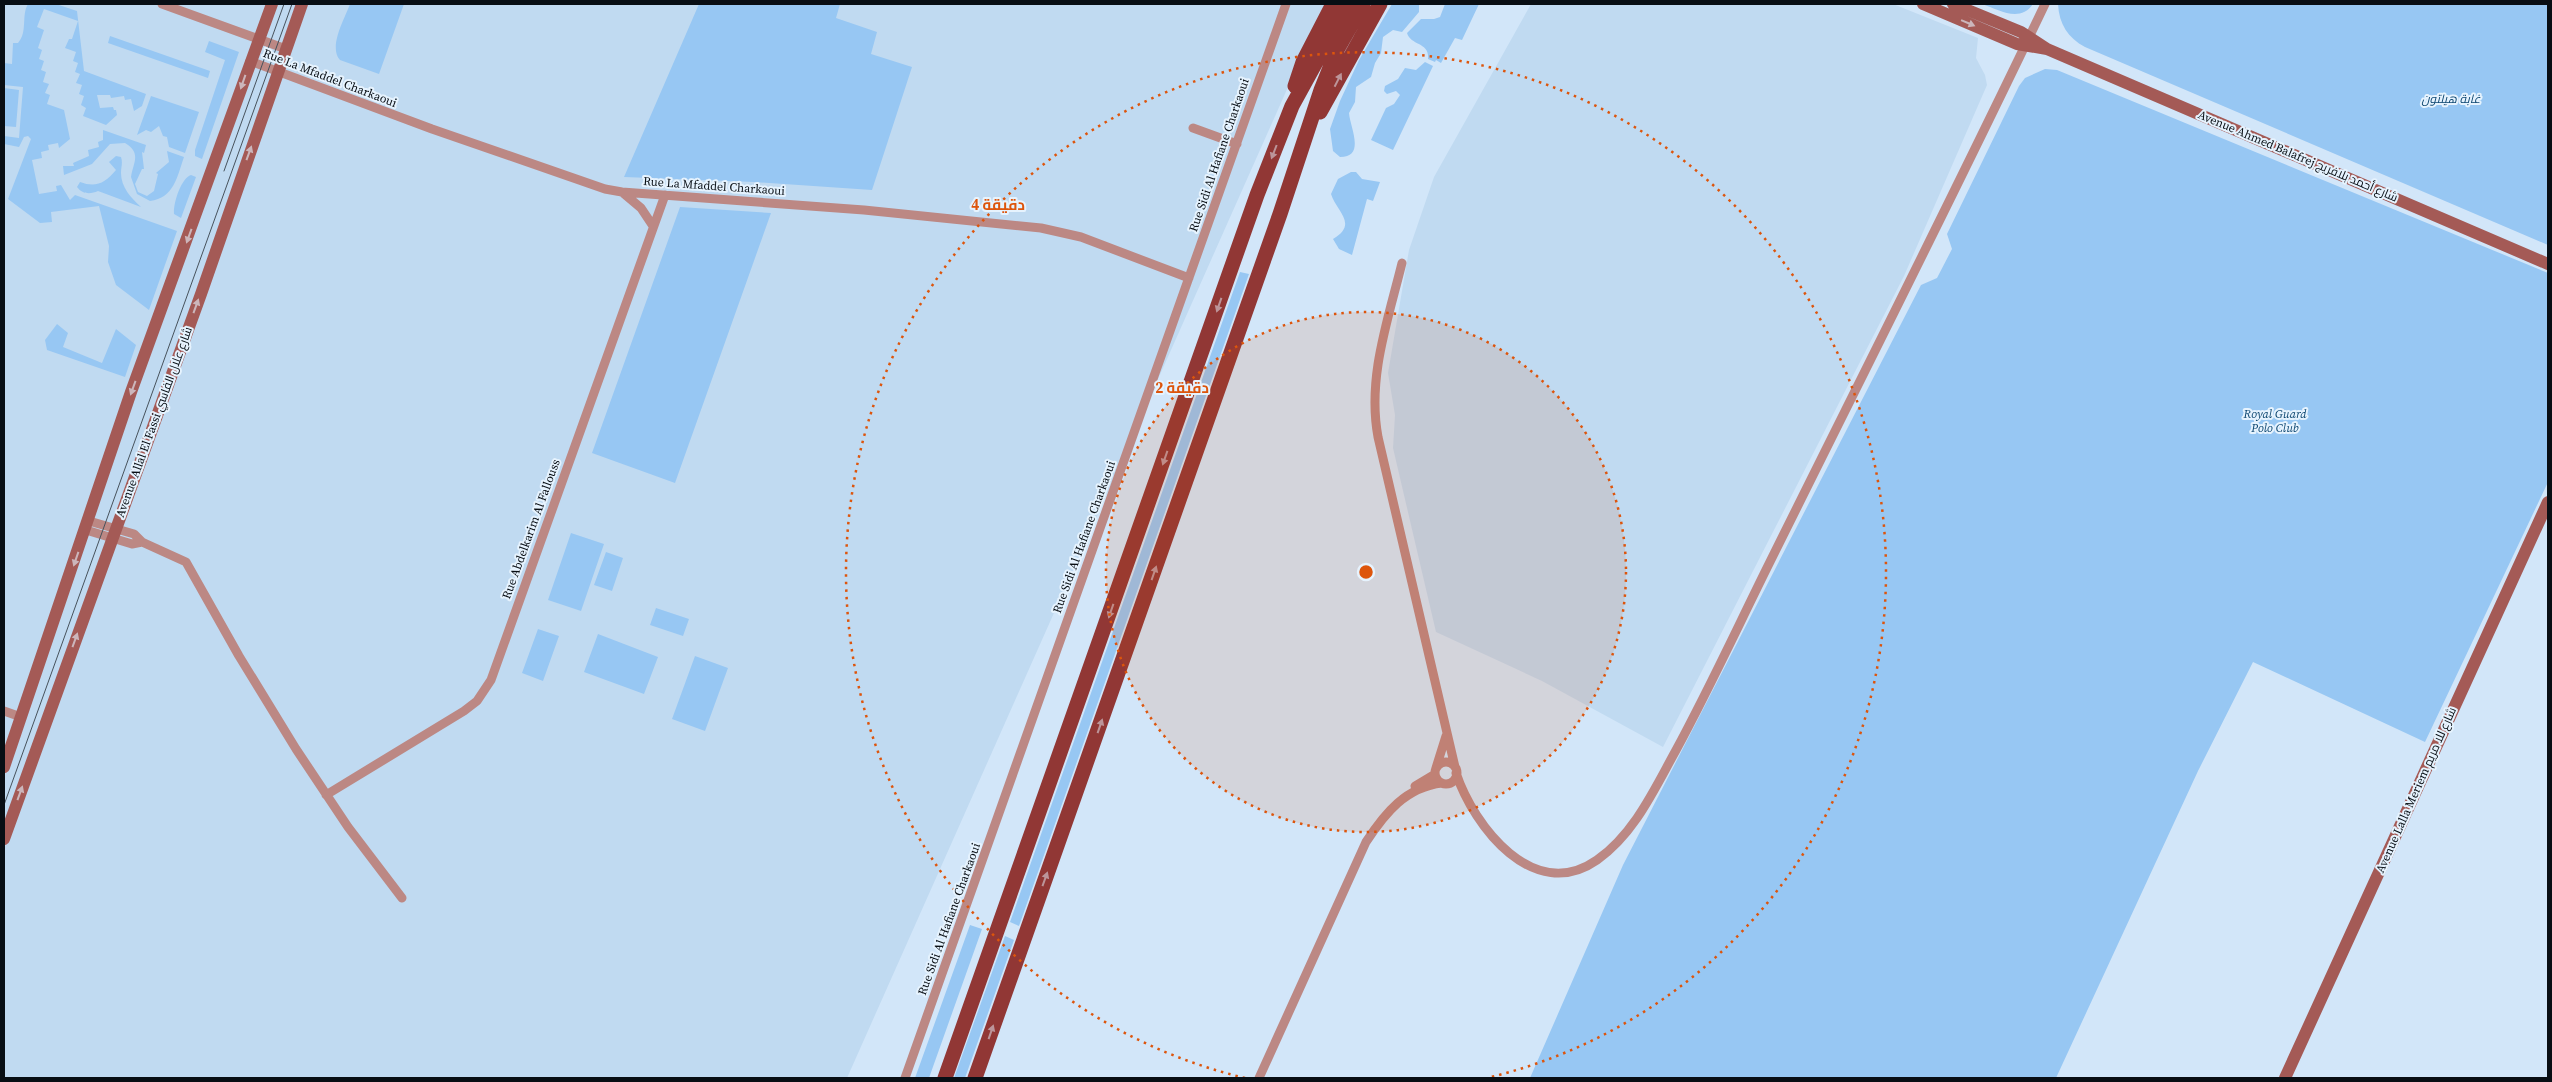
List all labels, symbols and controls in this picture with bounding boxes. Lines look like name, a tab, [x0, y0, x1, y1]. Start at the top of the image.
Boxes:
one-way arrow	[1961, 19, 1975, 27]
street label: Rue La Mfaddel Charkaoui	[261, 45, 400, 111]
one-way arrow	[1334, 72, 1343, 87]
one-way arrow	[238, 75, 246, 90]
street label: Rue Sidi Al Hafiane Charkaoui	[1185, 76, 1253, 234]
park label: غابة هيلتون	[2422, 91, 2481, 107]
street label: Avenue Ahmed Balafrej شارع أحمد بلافريج	[2196, 107, 2400, 206]
one-way arrow	[246, 145, 253, 160]
one-way arrow	[1270, 145, 1278, 160]
street label: Rue La Mfaddel Charkaoui	[643, 173, 786, 199]
text: 4 دقيقة	[971, 194, 1025, 215]
one-way arrow	[185, 228, 192, 243]
one-way arrow	[1215, 297, 1222, 312]
one-way arrow	[192, 298, 200, 313]
street label: Avenue Allal El Fassi شارع علال الفاسي	[112, 324, 198, 520]
text: 2 دقيقة	[1155, 377, 1209, 398]
one-way arrow	[129, 381, 137, 396]
park label: Royal Guard Polo Club	[2243, 406, 2307, 436]
one-way arrow	[1161, 451, 1169, 466]
street label: Rue Abdelkarim Al Fallouss	[498, 457, 564, 601]
street label: Rue Sidi Al Hafiane Charkaoui	[1049, 458, 1119, 615]
one-way arrow	[72, 552, 80, 567]
centre of rings	[1357, 563, 1375, 581]
one-way arrow	[1151, 565, 1158, 580]
one-way arrow	[1107, 604, 1115, 619]
one-way arrow	[71, 632, 79, 647]
street label: Avenue Lalla Meriem شارع للا مريم	[2372, 704, 2460, 876]
one-way arrow	[1096, 718, 1104, 733]
one-way arrow	[16, 785, 24, 800]
street label: Rue Sidi Al Hafiane Charkaoui	[914, 840, 984, 997]
one-way arrow	[1041, 871, 1049, 886]
one-way arrow	[988, 1025, 995, 1040]

